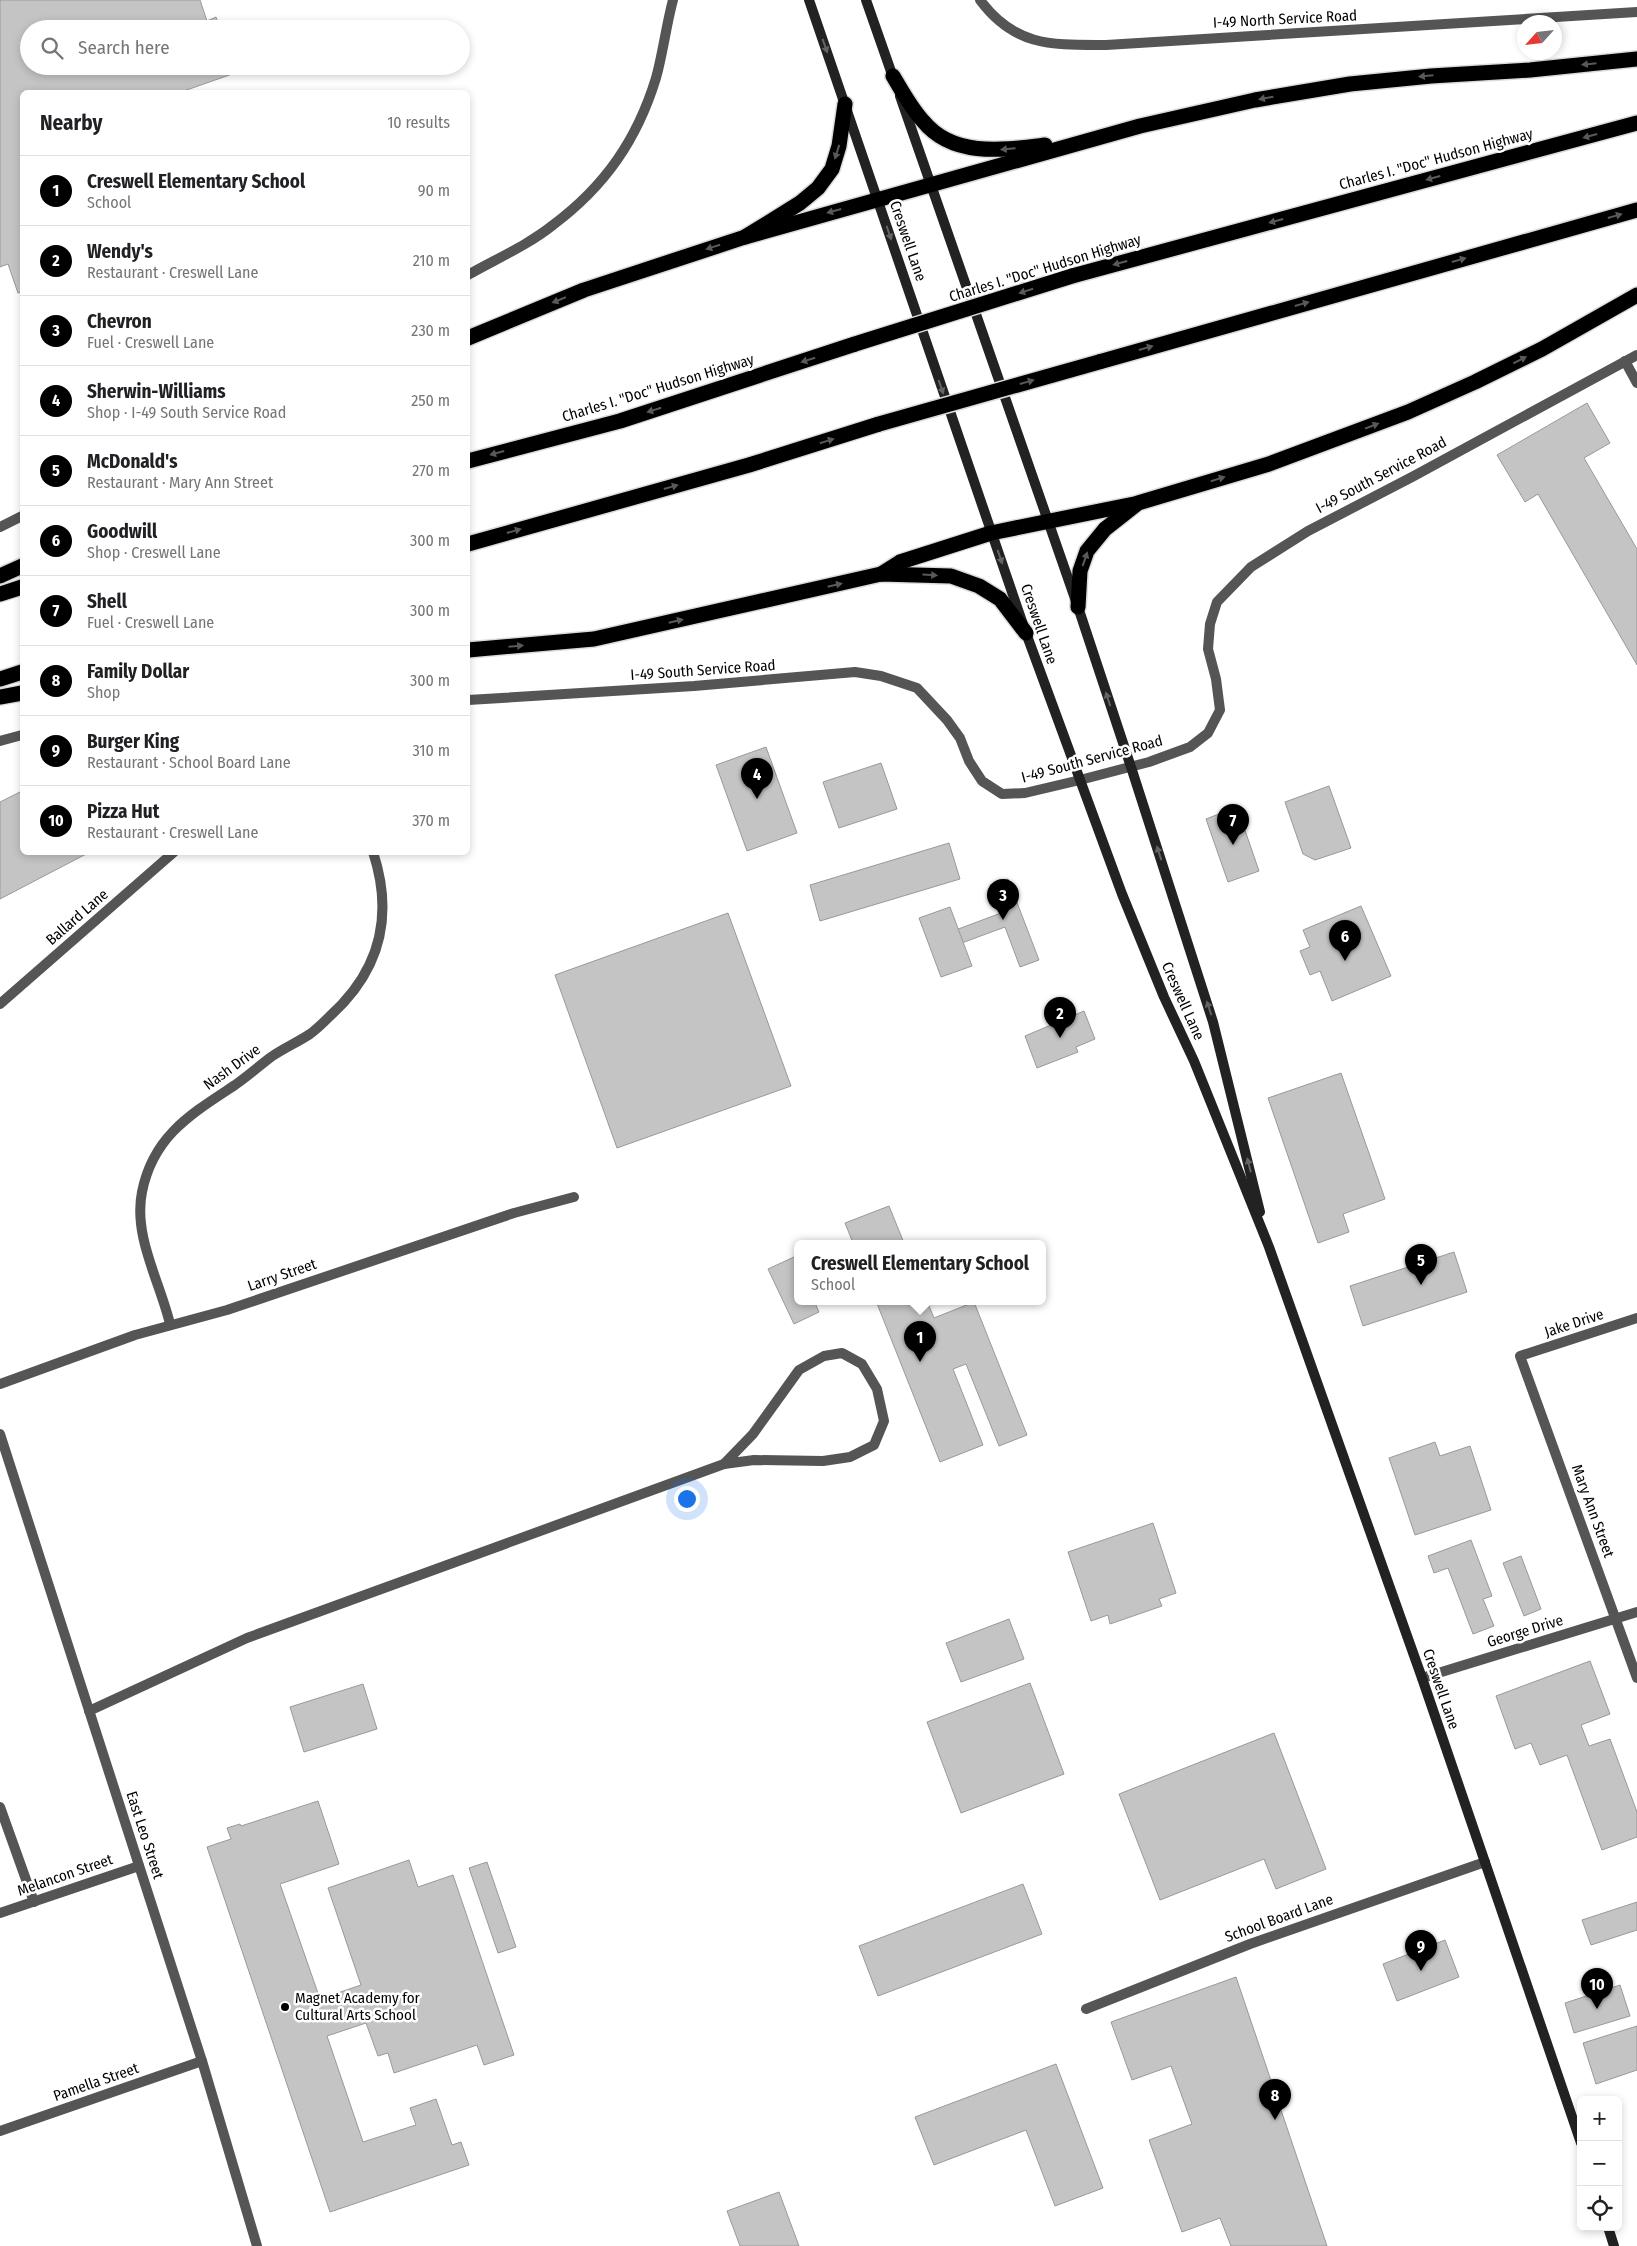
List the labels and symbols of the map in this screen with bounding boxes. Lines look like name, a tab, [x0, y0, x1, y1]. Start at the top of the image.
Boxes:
street label: I-49 North Service Road	[1212, 6, 1358, 32]
north arrow	[1517, 15, 1562, 60]
one-way arrow	[821, 39, 829, 54]
one-way arrow	[1580, 60, 1596, 68]
one-way arrow	[1418, 72, 1434, 80]
one-way arrow	[1257, 95, 1273, 103]
street label: Charles I. "Doc" Hudson Highway	[1337, 124, 1535, 194]
one-way arrow	[1582, 132, 1597, 140]
one-way arrow	[833, 145, 840, 160]
one-way arrow	[1000, 145, 1016, 153]
one-way arrow	[1426, 174, 1441, 182]
street label: Creswell Lane	[886, 198, 930, 284]
one-way arrow	[826, 207, 841, 215]
one-way arrow	[1608, 212, 1623, 220]
one-way arrow	[1269, 217, 1284, 225]
one-way arrow	[886, 225, 893, 240]
street label: Charles I. "Doc" Hudson Highway	[947, 230, 1143, 306]
one-way arrow	[705, 243, 720, 251]
one-way arrow	[1451, 255, 1466, 263]
one-way arrow	[1112, 260, 1127, 268]
one-way arrow	[1018, 287, 1033, 295]
one-way arrow	[551, 296, 566, 304]
one-way arrow	[1295, 300, 1310, 308]
one-way arrow	[1139, 344, 1154, 352]
street label: Charles I. "Doc" Hudson Highway	[560, 350, 756, 426]
one-way arrow	[801, 356, 816, 364]
one-way arrow	[1513, 356, 1527, 364]
one-way arrow	[1020, 378, 1035, 386]
one-way arrow	[938, 379, 946, 394]
one-way arrow	[646, 406, 661, 414]
one-way arrow	[1365, 422, 1379, 430]
street label: I-49 South Service Road	[1313, 433, 1449, 517]
one-way arrow	[819, 436, 834, 444]
one-way arrow	[490, 450, 505, 458]
one-way arrow	[1211, 474, 1226, 482]
one-way arrow	[663, 483, 678, 491]
one-way arrow	[507, 527, 522, 535]
one-way arrow	[996, 550, 1004, 565]
one-way arrow	[1081, 551, 1089, 566]
one-way arrow	[922, 571, 938, 579]
one-way arrow	[827, 581, 842, 589]
street label: Creswell Lane	[1017, 581, 1061, 667]
one-way arrow	[669, 616, 685, 624]
one-way arrow	[508, 642, 524, 650]
street label: I-49 South Service Road	[630, 656, 776, 684]
one-way arrow	[1104, 691, 1112, 706]
street label: I-49 South Service Road	[1019, 731, 1165, 787]
pin: 4	[741, 758, 773, 799]
pin: 7	[1217, 804, 1249, 845]
one-way arrow	[1154, 846, 1162, 861]
pin: 3	[987, 879, 1019, 920]
street label: Ballard Lane	[42, 885, 112, 949]
pin: 6	[1329, 920, 1361, 961]
street label: Creswell Lane	[1158, 959, 1208, 1043]
pin: 2	[1044, 997, 1076, 1038]
one-way arrow	[1204, 1000, 1212, 1015]
street label: Nash Drive	[200, 1040, 264, 1094]
one-way arrow	[1245, 1158, 1253, 1173]
pin: 5	[1405, 1244, 1437, 1285]
street label: Larry Street	[245, 1255, 319, 1295]
street label: Jake Drive	[1542, 1305, 1606, 1341]
pin: 1	[904, 1321, 936, 1362]
street label: Mary Ann Street	[1568, 1462, 1618, 1560]
your location	[674, 1486, 700, 1512]
street label: George Drive	[1485, 1611, 1565, 1651]
street label: Creswell Lane	[1419, 1646, 1463, 1732]
street label: East Leo Street	[122, 1789, 168, 1881]
street label: Melancon Street	[15, 1850, 115, 1900]
street label: School Board Lane	[1222, 1890, 1336, 1946]
pin: 9	[1405, 1930, 1437, 1971]
pin: 10	[1581, 1968, 1613, 2009]
place label: Magnet Academy for Cultural Arts School	[295, 1989, 421, 2024]
marker: Magnet Academy for Cultural Arts School	[279, 2001, 291, 2013]
street label: Pamella Street	[51, 2059, 141, 2105]
pin: 8	[1259, 2079, 1291, 2120]

